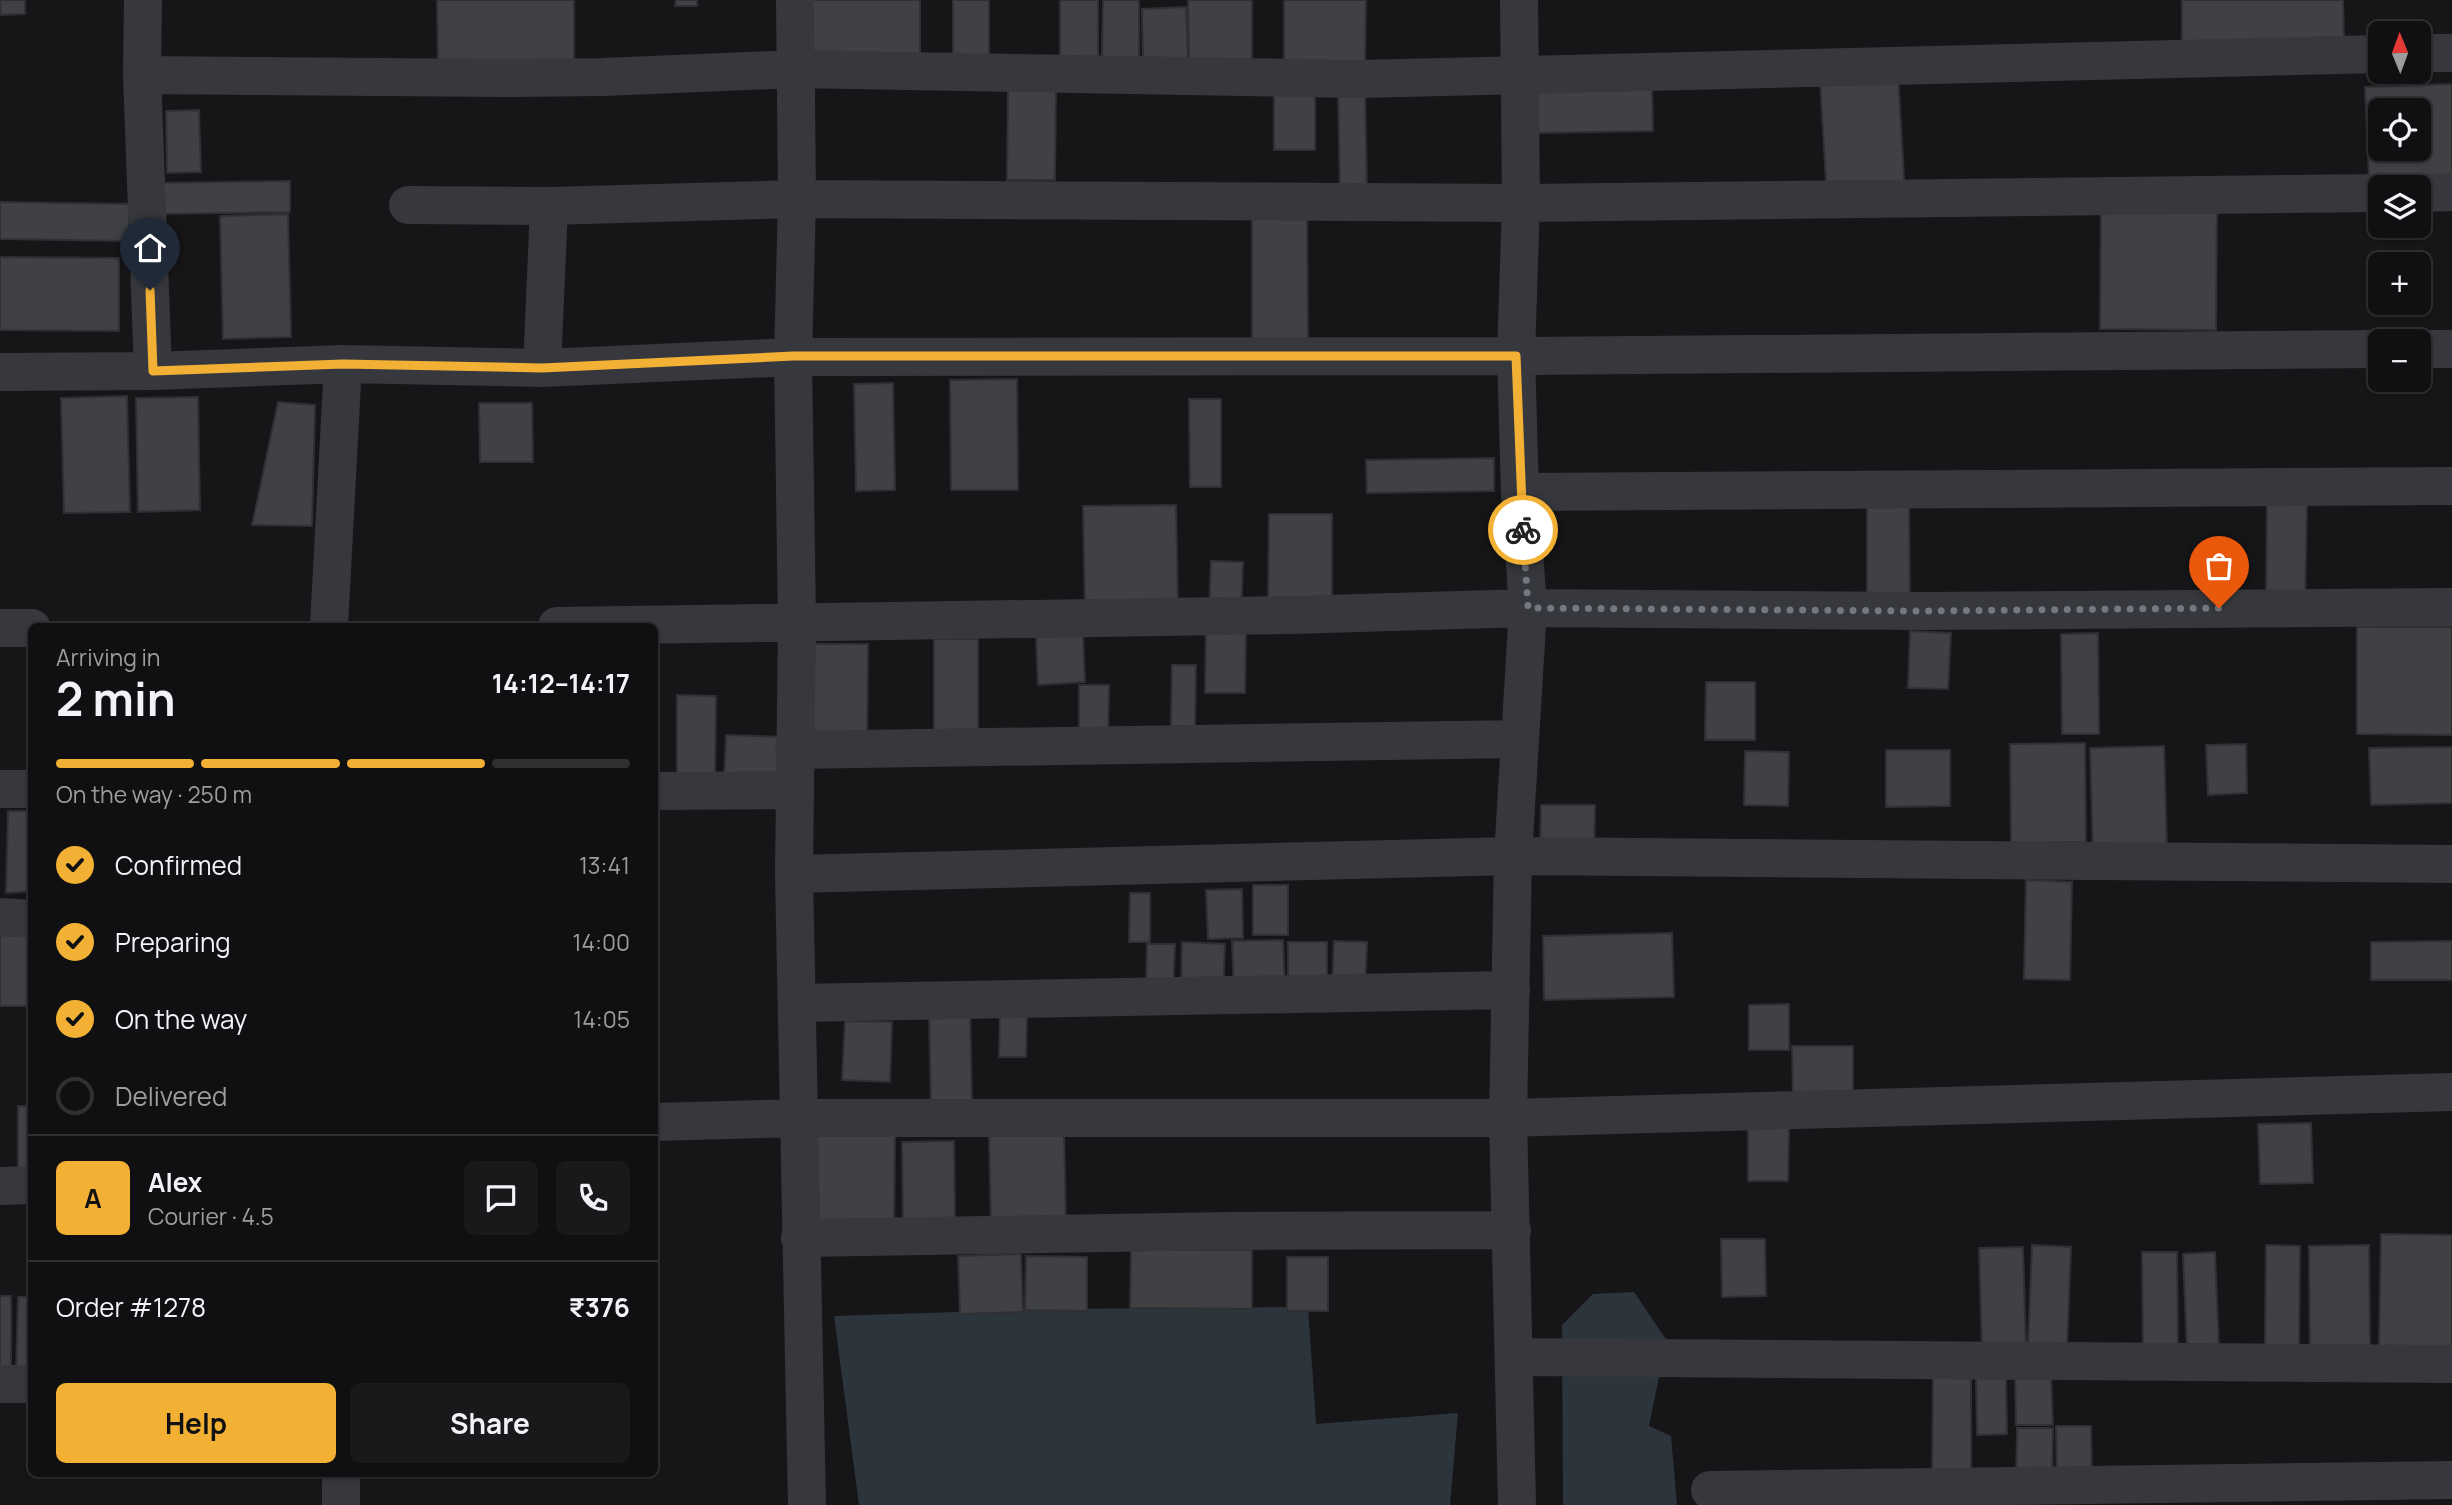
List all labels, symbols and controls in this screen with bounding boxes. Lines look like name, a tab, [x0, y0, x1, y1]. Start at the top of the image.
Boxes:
north arrow	[2368, 21, 2431, 84]
map controls	[2368, 21, 2431, 392]
button: locate	[2368, 98, 2431, 161]
button: layers	[2368, 175, 2431, 238]
pin	[120, 218, 180, 290]
icon: home	[131, 229, 169, 267]
button: +	[2368, 252, 2431, 315]
button: −	[2368, 329, 2431, 392]
courier	[1488, 495, 1558, 565]
icon: bike	[1504, 511, 1542, 549]
pin	[2189, 536, 2249, 608]
icon: bag	[2200, 547, 2238, 585]
text: Arriving in	[56, 641, 161, 673]
text: 14:12–14:17	[492, 665, 630, 701]
text: 2 min	[56, 667, 176, 730]
text: On the way · 250 m	[56, 778, 252, 810]
icon: check	[56, 846, 94, 884]
text: Confirmed	[115, 847, 242, 883]
text: 13:41	[579, 849, 630, 881]
icon: check	[56, 923, 94, 961]
text: Preparing	[115, 924, 231, 960]
text: 14:00	[573, 926, 630, 958]
icon: check	[56, 1000, 94, 1038]
text: On the way	[115, 1001, 247, 1037]
text: 14:05	[573, 1003, 630, 1035]
text: Delivered	[115, 1078, 227, 1114]
button: chat	[464, 1161, 538, 1235]
button: phone	[556, 1161, 630, 1235]
text: Alex	[148, 1164, 202, 1200]
text: A	[84, 1180, 102, 1216]
text: Courier · 4.5	[148, 1200, 274, 1232]
text: Order #1278	[56, 1289, 206, 1325]
text: ₹376	[569, 1289, 630, 1325]
button: Help	[56, 1383, 336, 1463]
button: Share	[350, 1383, 630, 1463]

